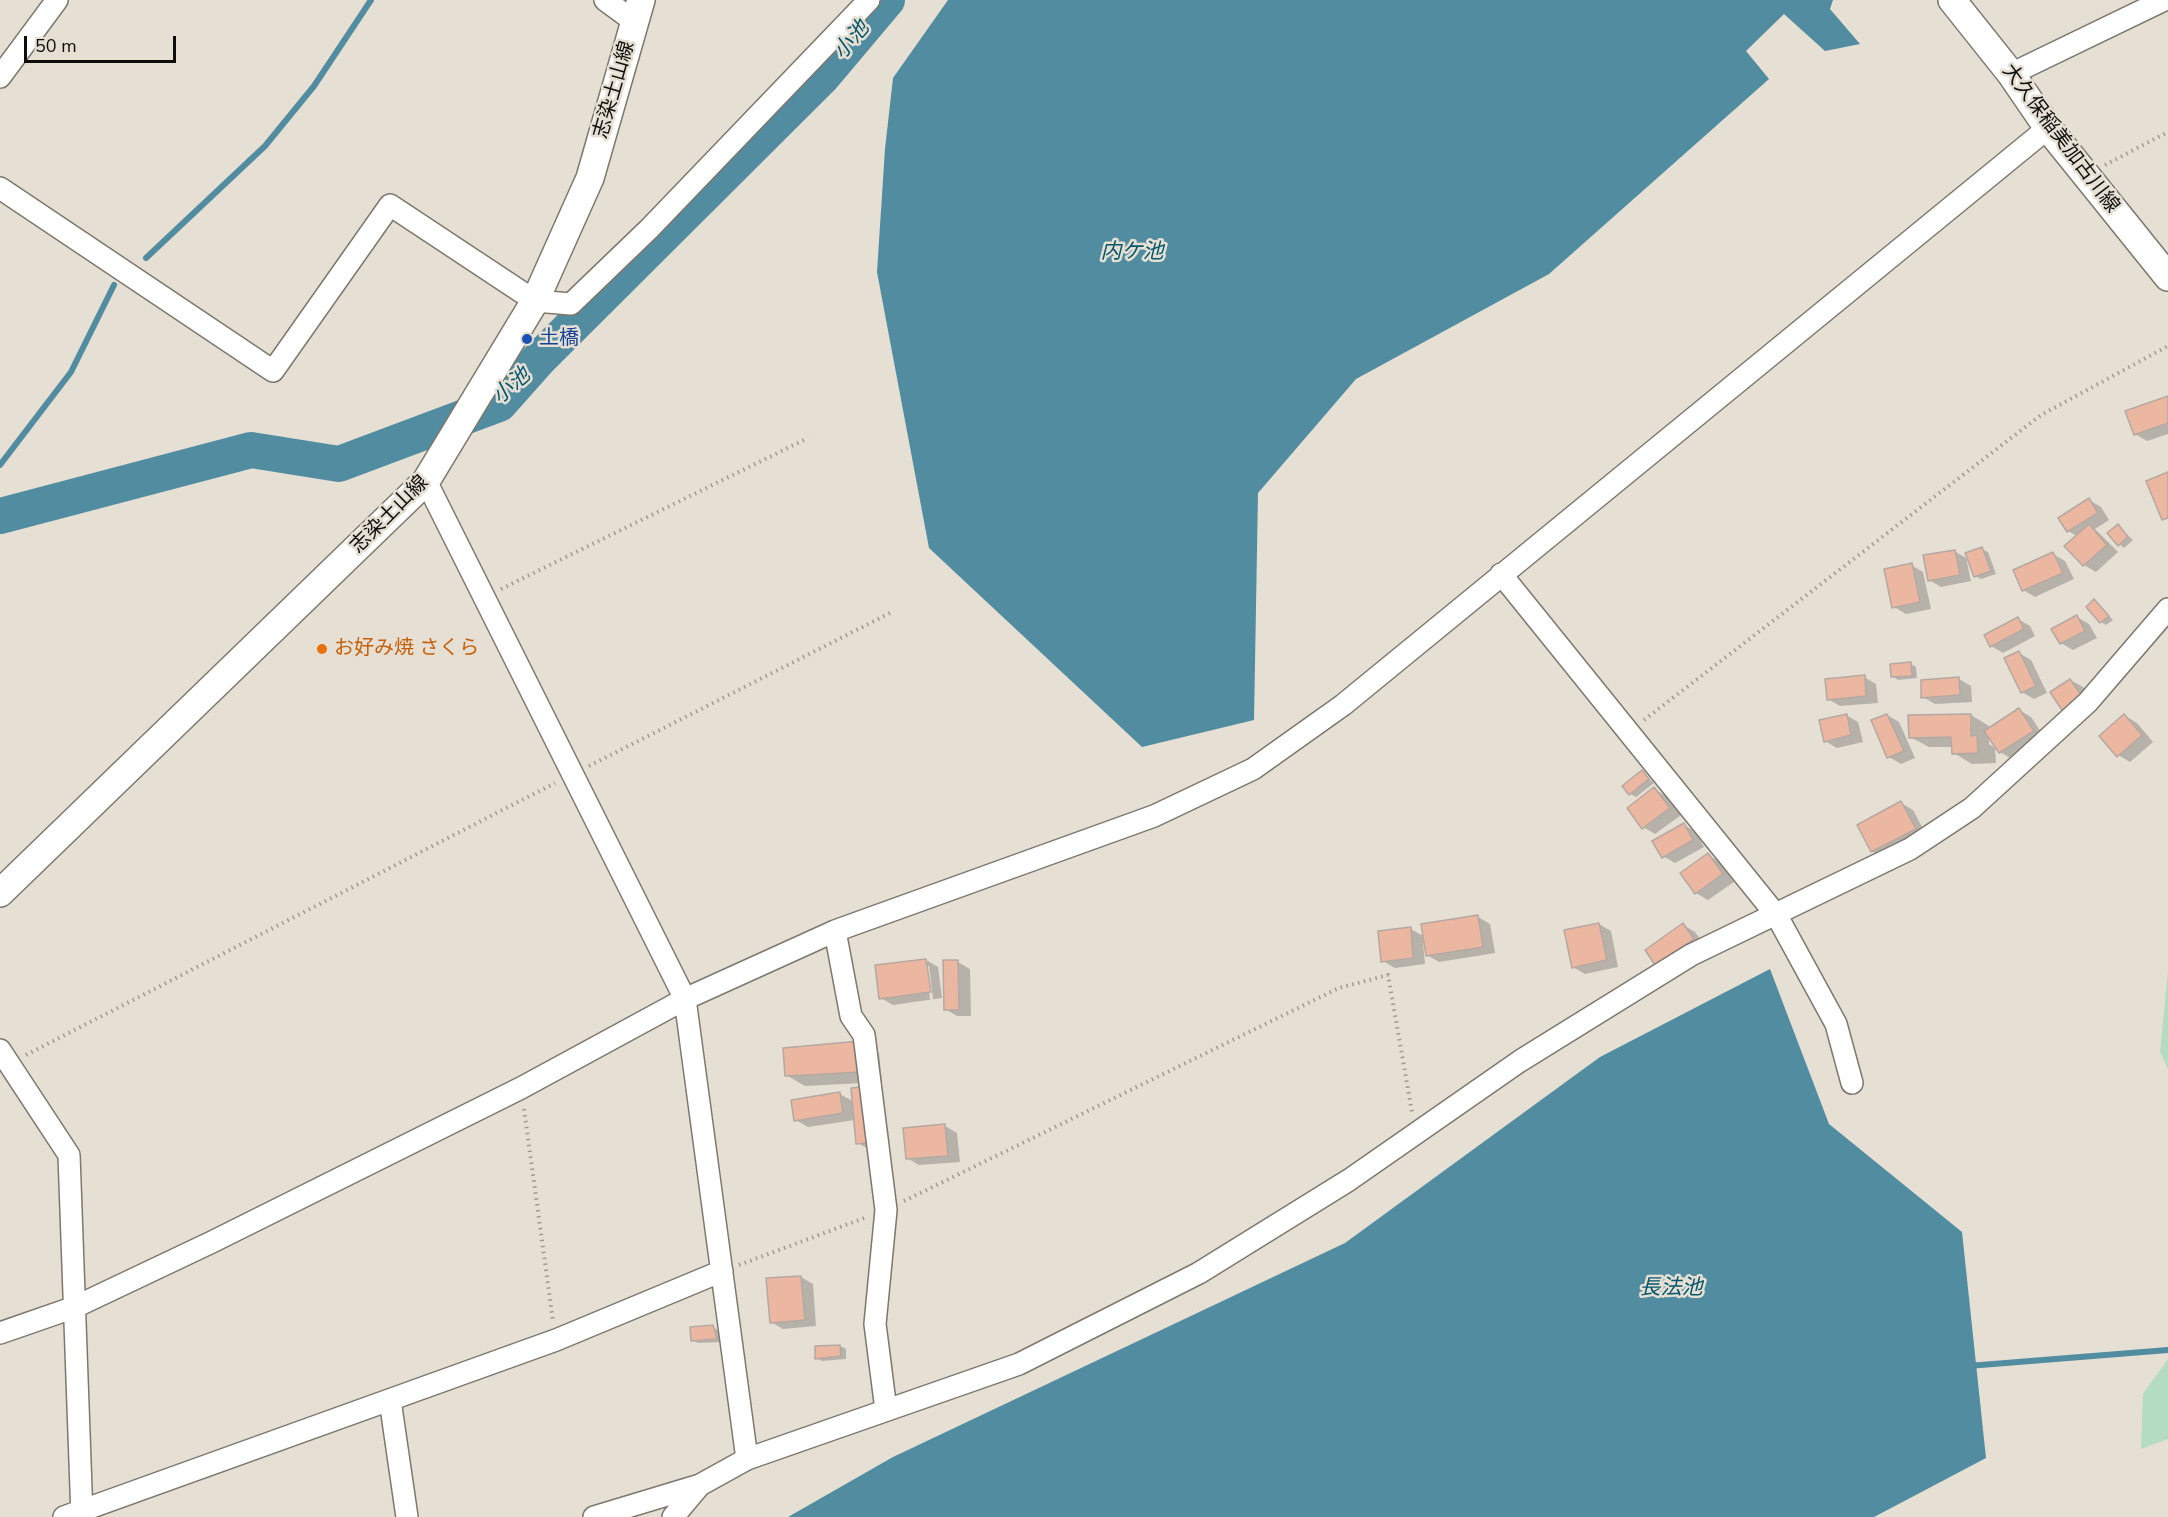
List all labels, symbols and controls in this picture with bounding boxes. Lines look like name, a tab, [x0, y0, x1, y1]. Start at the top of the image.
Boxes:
water label: 小池	[829, 17, 875, 65]
scale bar	[27, 24, 178, 62]
text: 50 m	[35, 34, 77, 58]
street label: 志染土山線	[590, 39, 640, 141]
street label: 大久保稲美加古川線	[1996, 60, 2124, 218]
water label: 内ケ池	[1101, 240, 1163, 266]
place label: 土橋	[539, 327, 579, 351]
marker: 土橋	[520, 332, 534, 346]
water label: 小池	[488, 364, 536, 410]
street label: 志染土山線	[346, 471, 434, 559]
place label: お好み焼 さくら	[334, 637, 479, 661]
marker: お好み焼 さくら	[315, 642, 329, 656]
water label: 長法池	[1640, 1276, 1702, 1302]

